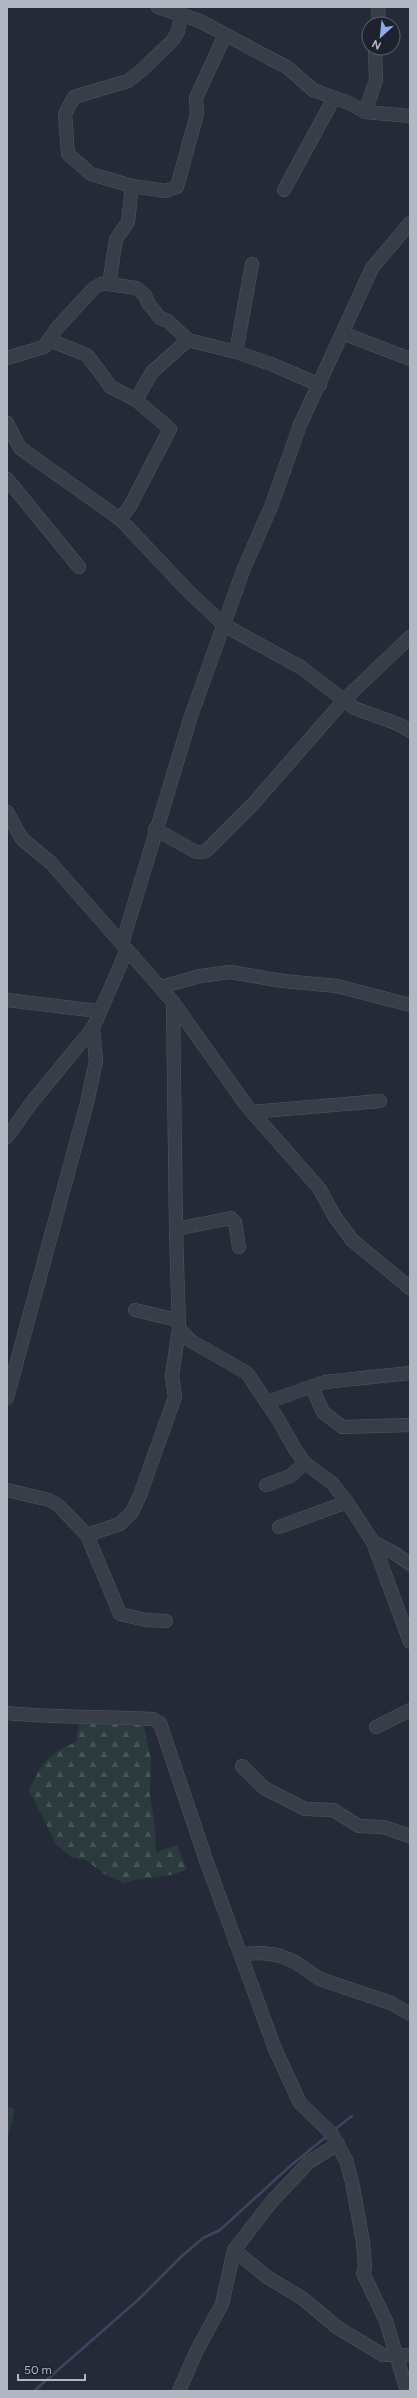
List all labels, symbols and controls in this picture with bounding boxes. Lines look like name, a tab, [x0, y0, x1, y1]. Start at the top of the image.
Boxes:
north arrow	[361, 16, 401, 56]
text: N	[370, 37, 383, 52]
scale bar	[18, 2356, 85, 2382]
text: 50 m	[24, 2363, 52, 2377]

